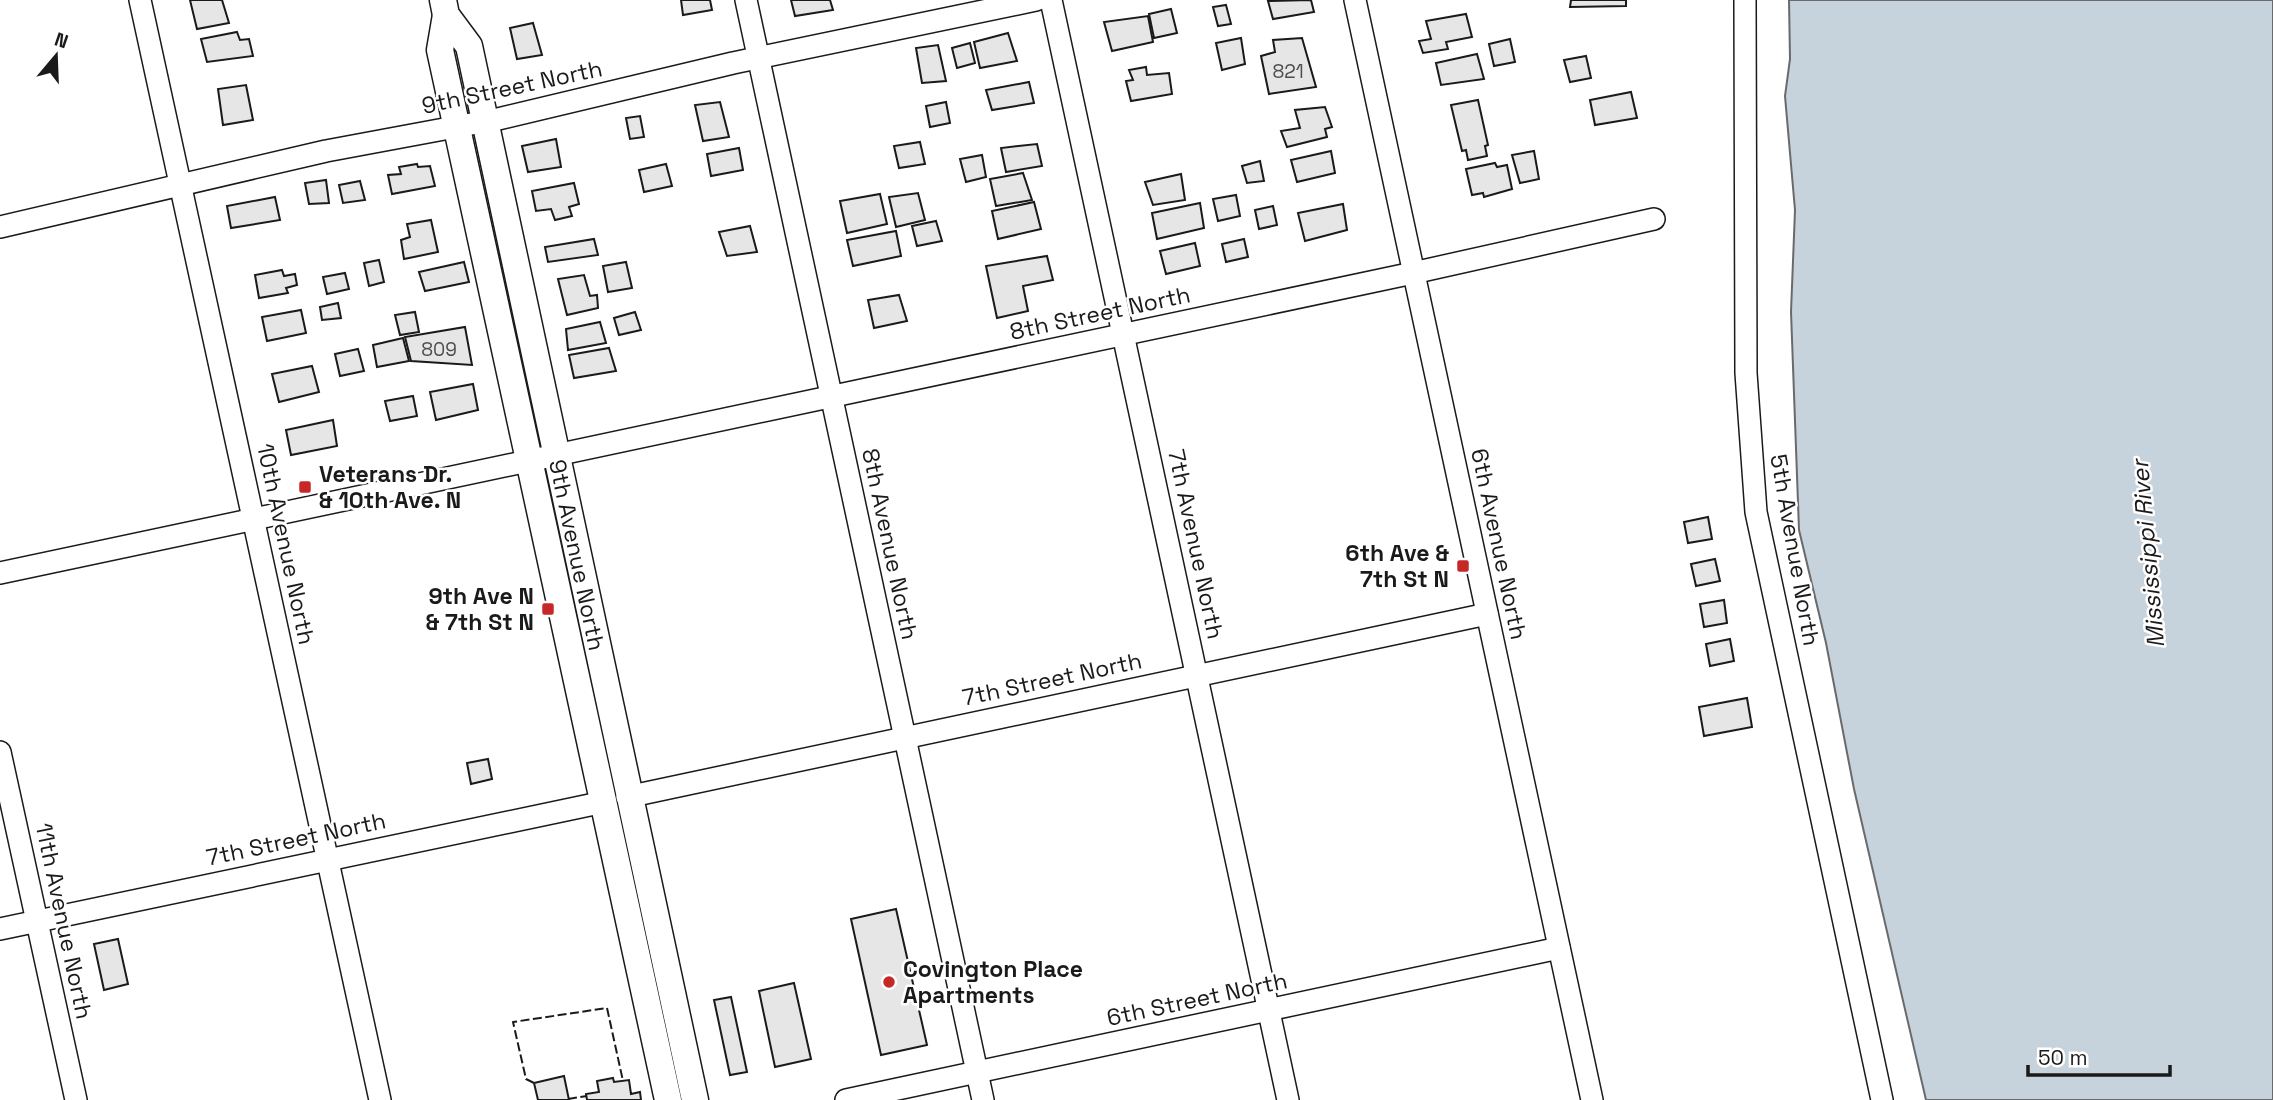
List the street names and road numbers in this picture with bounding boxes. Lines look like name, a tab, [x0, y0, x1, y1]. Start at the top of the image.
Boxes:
street label: 9th Street North	[419, 53, 605, 121]
street label: 8th Street North	[1007, 279, 1193, 347]
street label: 10th Avenue North	[250, 441, 322, 647]
street label: 8th Avenue North	[855, 446, 925, 642]
street label: 7th Avenue North	[1161, 446, 1231, 642]
street label: 6th Avenue North	[1464, 446, 1534, 642]
street label: 5th Avenue North	[1763, 452, 1827, 648]
street label: 9th Avenue North	[542, 457, 612, 653]
street label: 7th Street North	[960, 645, 1144, 713]
street label: 7th Street North	[204, 805, 388, 873]
street label: 11th Avenue North	[29, 820, 99, 1022]
street label: 6th Street North	[1104, 965, 1290, 1033]

